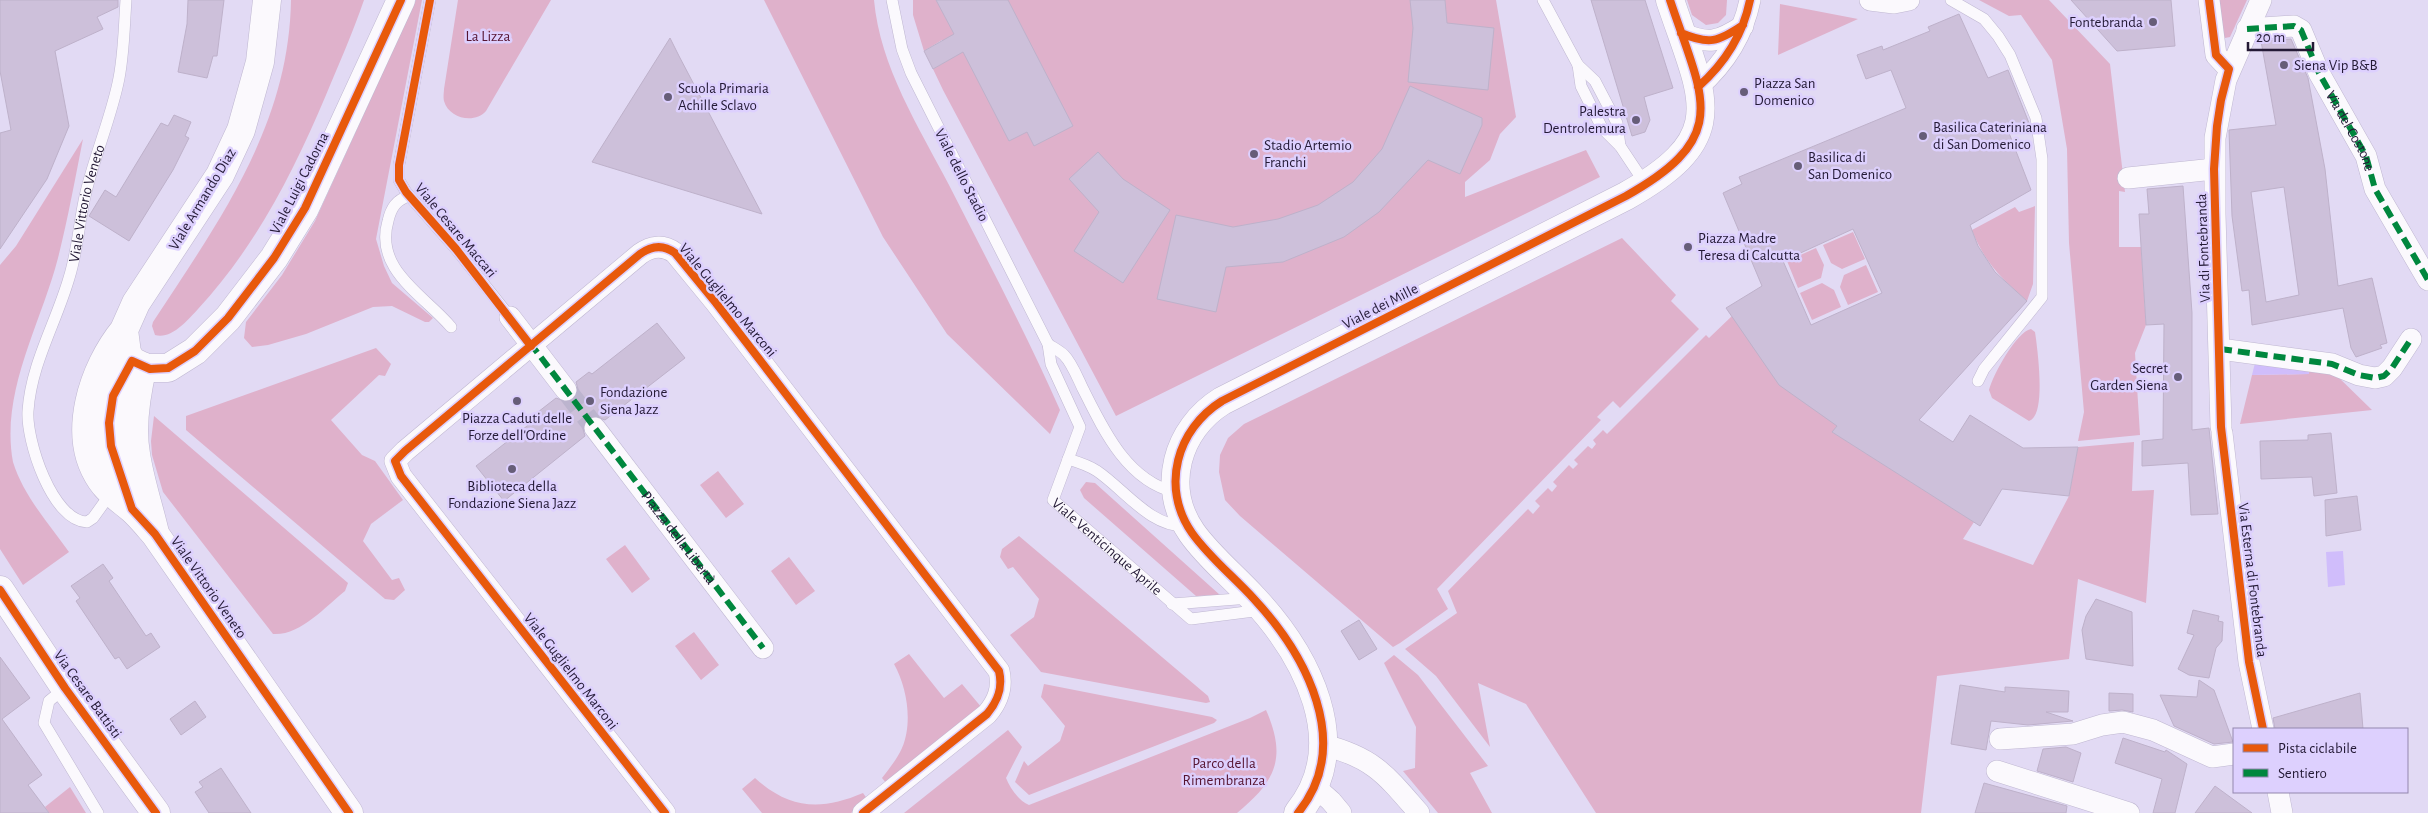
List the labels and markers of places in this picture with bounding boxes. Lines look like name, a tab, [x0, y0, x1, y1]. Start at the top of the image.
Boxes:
place label: Fontebranda	[2069, 15, 2143, 30]
marker: Fontebranda	[2147, 16, 2159, 28]
place label: Siena Vip B&B	[2294, 58, 2378, 73]
marker: Siena Vip B&B	[2278, 59, 2290, 71]
place label: Piazza San Domenico	[1754, 76, 1815, 108]
place label: Scuola Primaria Achille Sclavo	[678, 81, 769, 113]
marker: Piazza San Domenico	[1738, 86, 1750, 98]
marker: Scuola Primaria Achille Sclavo	[662, 91, 674, 103]
place label: Palestra Dentrolemura	[1543, 104, 1626, 136]
marker: Palestra Dentrolemura	[1630, 114, 1642, 126]
place label: Basilica Cateriniana di San Domenico	[1933, 120, 2047, 152]
marker: Basilica Cateriniana di San Domenico	[1917, 130, 1929, 142]
place label: Stadio Artemio Franchi	[1264, 138, 1352, 170]
marker: Stadio Artemio Franchi	[1248, 148, 1260, 160]
place label: Basilica di San Domenico	[1808, 150, 1892, 182]
marker: Basilica di San Domenico	[1792, 160, 1804, 172]
place label: Piazza Madre Teresa di Calcutta	[1698, 231, 1800, 263]
marker: Piazza Madre Teresa di Calcutta	[1682, 241, 1694, 253]
place label: Secret Garden Siena	[2090, 361, 2168, 393]
marker: Secret Garden Siena	[2172, 371, 2184, 383]
place label: Fondazione Siena Jazz	[600, 385, 667, 417]
marker: Piazza Caduti delle Forze dell'Ordine	[511, 395, 523, 407]
marker: Fondazione Siena Jazz	[584, 395, 596, 407]
place label: Piazza Caduti delle Forze dell'Ordine	[462, 411, 572, 443]
marker: Biblioteca della Fondazione Siena Jazz	[506, 463, 518, 475]
place label: Biblioteca della Fondazione Siena Jazz	[448, 479, 576, 511]

